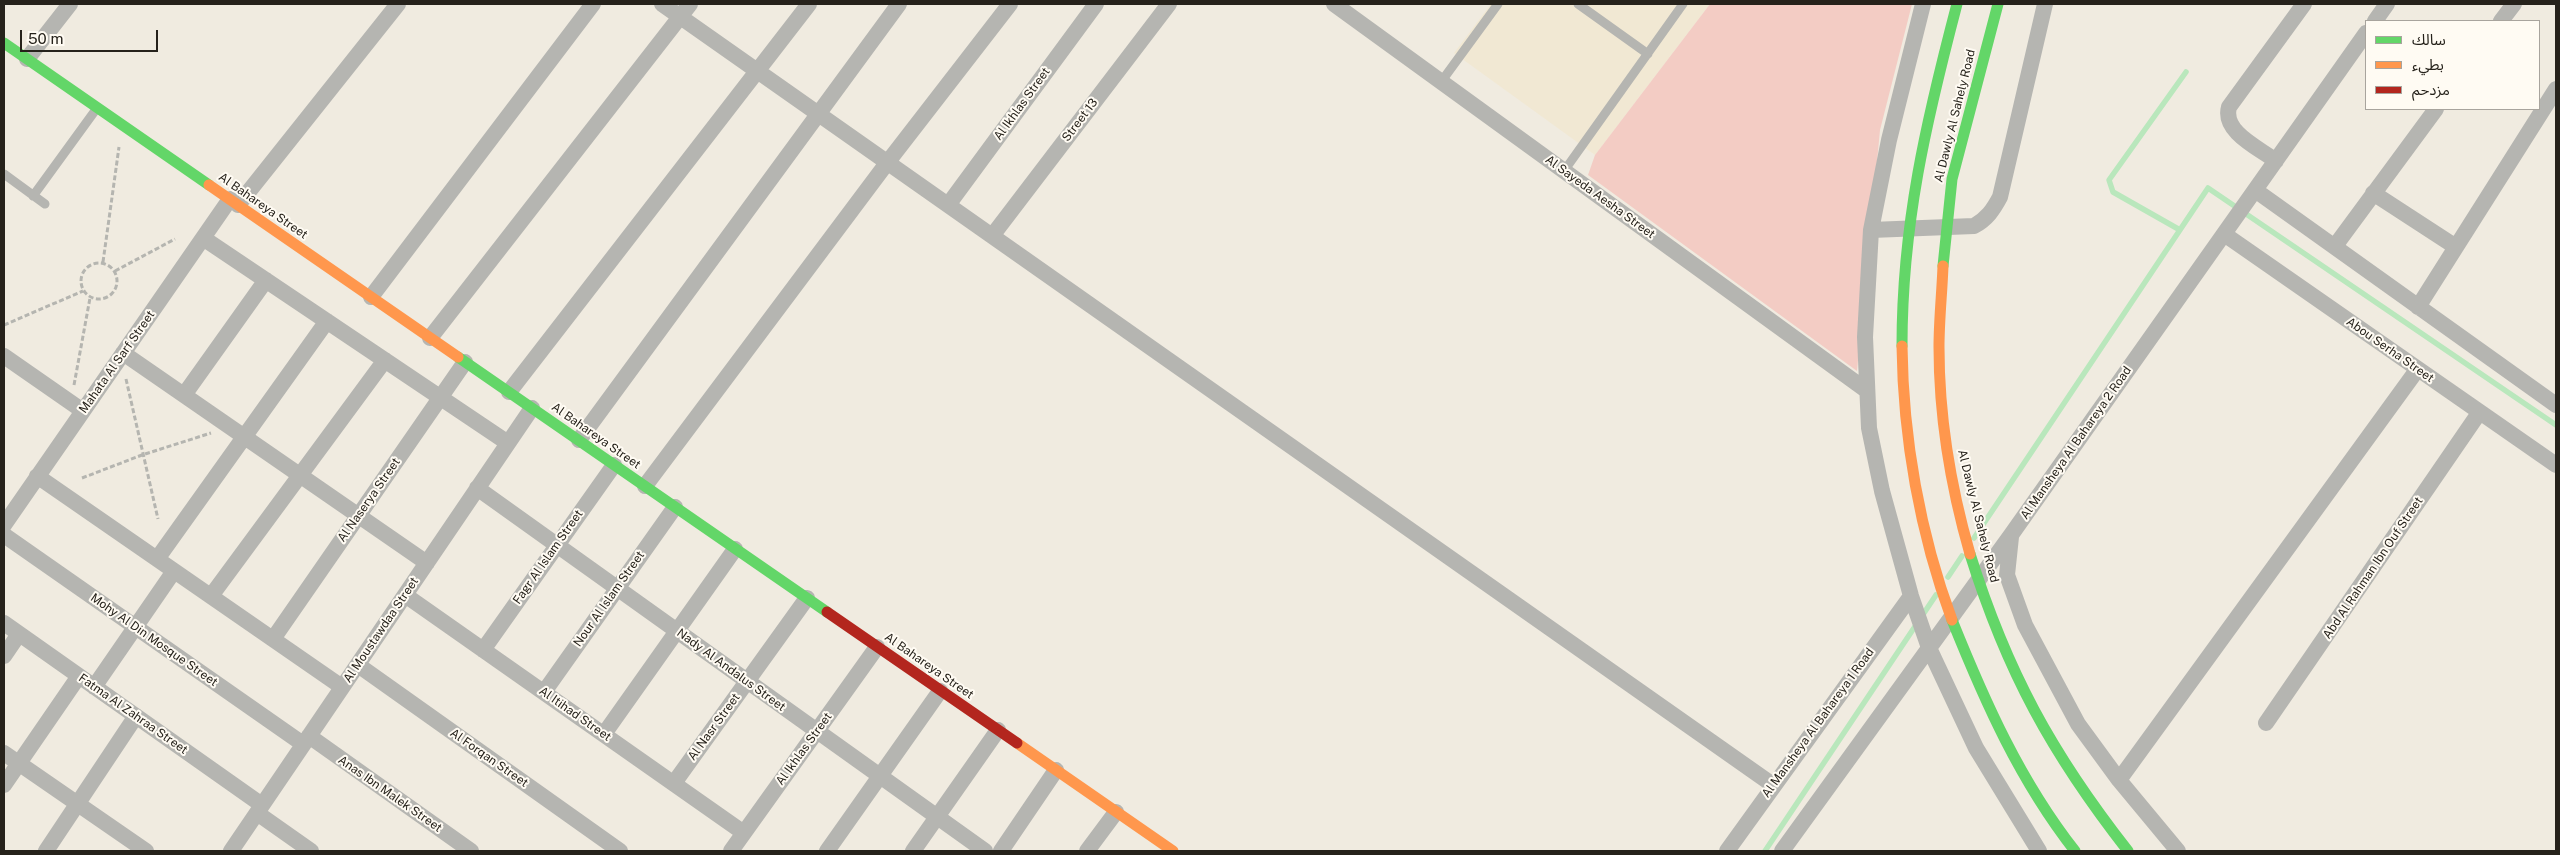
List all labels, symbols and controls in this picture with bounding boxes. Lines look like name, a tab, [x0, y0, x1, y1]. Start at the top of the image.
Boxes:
scale bar	[22, 20, 160, 52]
legend	[2365, 20, 2540, 110]
text: 50 m	[28, 30, 63, 47]
text: سالك	[2412, 31, 2446, 48]
street label: Al Dawly Al Sahely Road	[1932, 48, 1978, 184]
text: بطيء	[2412, 56, 2444, 73]
street label: Al Ikhlas Street	[991, 65, 1053, 143]
text: مزدحم	[2412, 81, 2450, 98]
street label: Street 13	[1059, 96, 1101, 144]
street label: Al Sayeda Aesha Street	[1542, 152, 1658, 242]
street label: Al Bahareya Street	[216, 170, 310, 242]
street label: Mahata Al Sarf Street	[76, 308, 158, 416]
street label: Abou Serha Street	[2344, 314, 2436, 386]
street label: Al Mansheya Al Bahareya 2 Road	[2017, 364, 2135, 522]
street label: Al Bahareya Street	[549, 400, 643, 472]
street label: Al Dawly Al Sahely Road	[1955, 448, 2001, 584]
street label: Al Naserya Street	[335, 455, 403, 545]
street label: Abd Al Rahman Ibn Ouf Street	[2320, 494, 2426, 642]
street label: Fagr Al Islam Street	[510, 507, 586, 607]
street label: Nour Al Islam Street	[571, 548, 647, 650]
street label: Al Moustawdaa Street	[340, 575, 422, 685]
street label: Mohy Al Din Mosque Street	[88, 591, 220, 689]
street label: Nady Al Andalus Street	[674, 626, 788, 714]
street label: Al Bahareya Street	[882, 630, 976, 702]
street label: Al Mansheya Al Bahareya 1 Road	[1759, 645, 1877, 801]
street label: Fatma Al Zahraa Street	[76, 671, 190, 757]
street label: Al Itihad Street	[536, 684, 614, 744]
street label: Al Nasr Street	[685, 691, 743, 763]
street label: Al Ikhlas Street	[773, 710, 835, 788]
street label: Al Forqan Street	[447, 726, 531, 790]
street label: Anas Ibn Malek Street	[335, 753, 445, 835]

